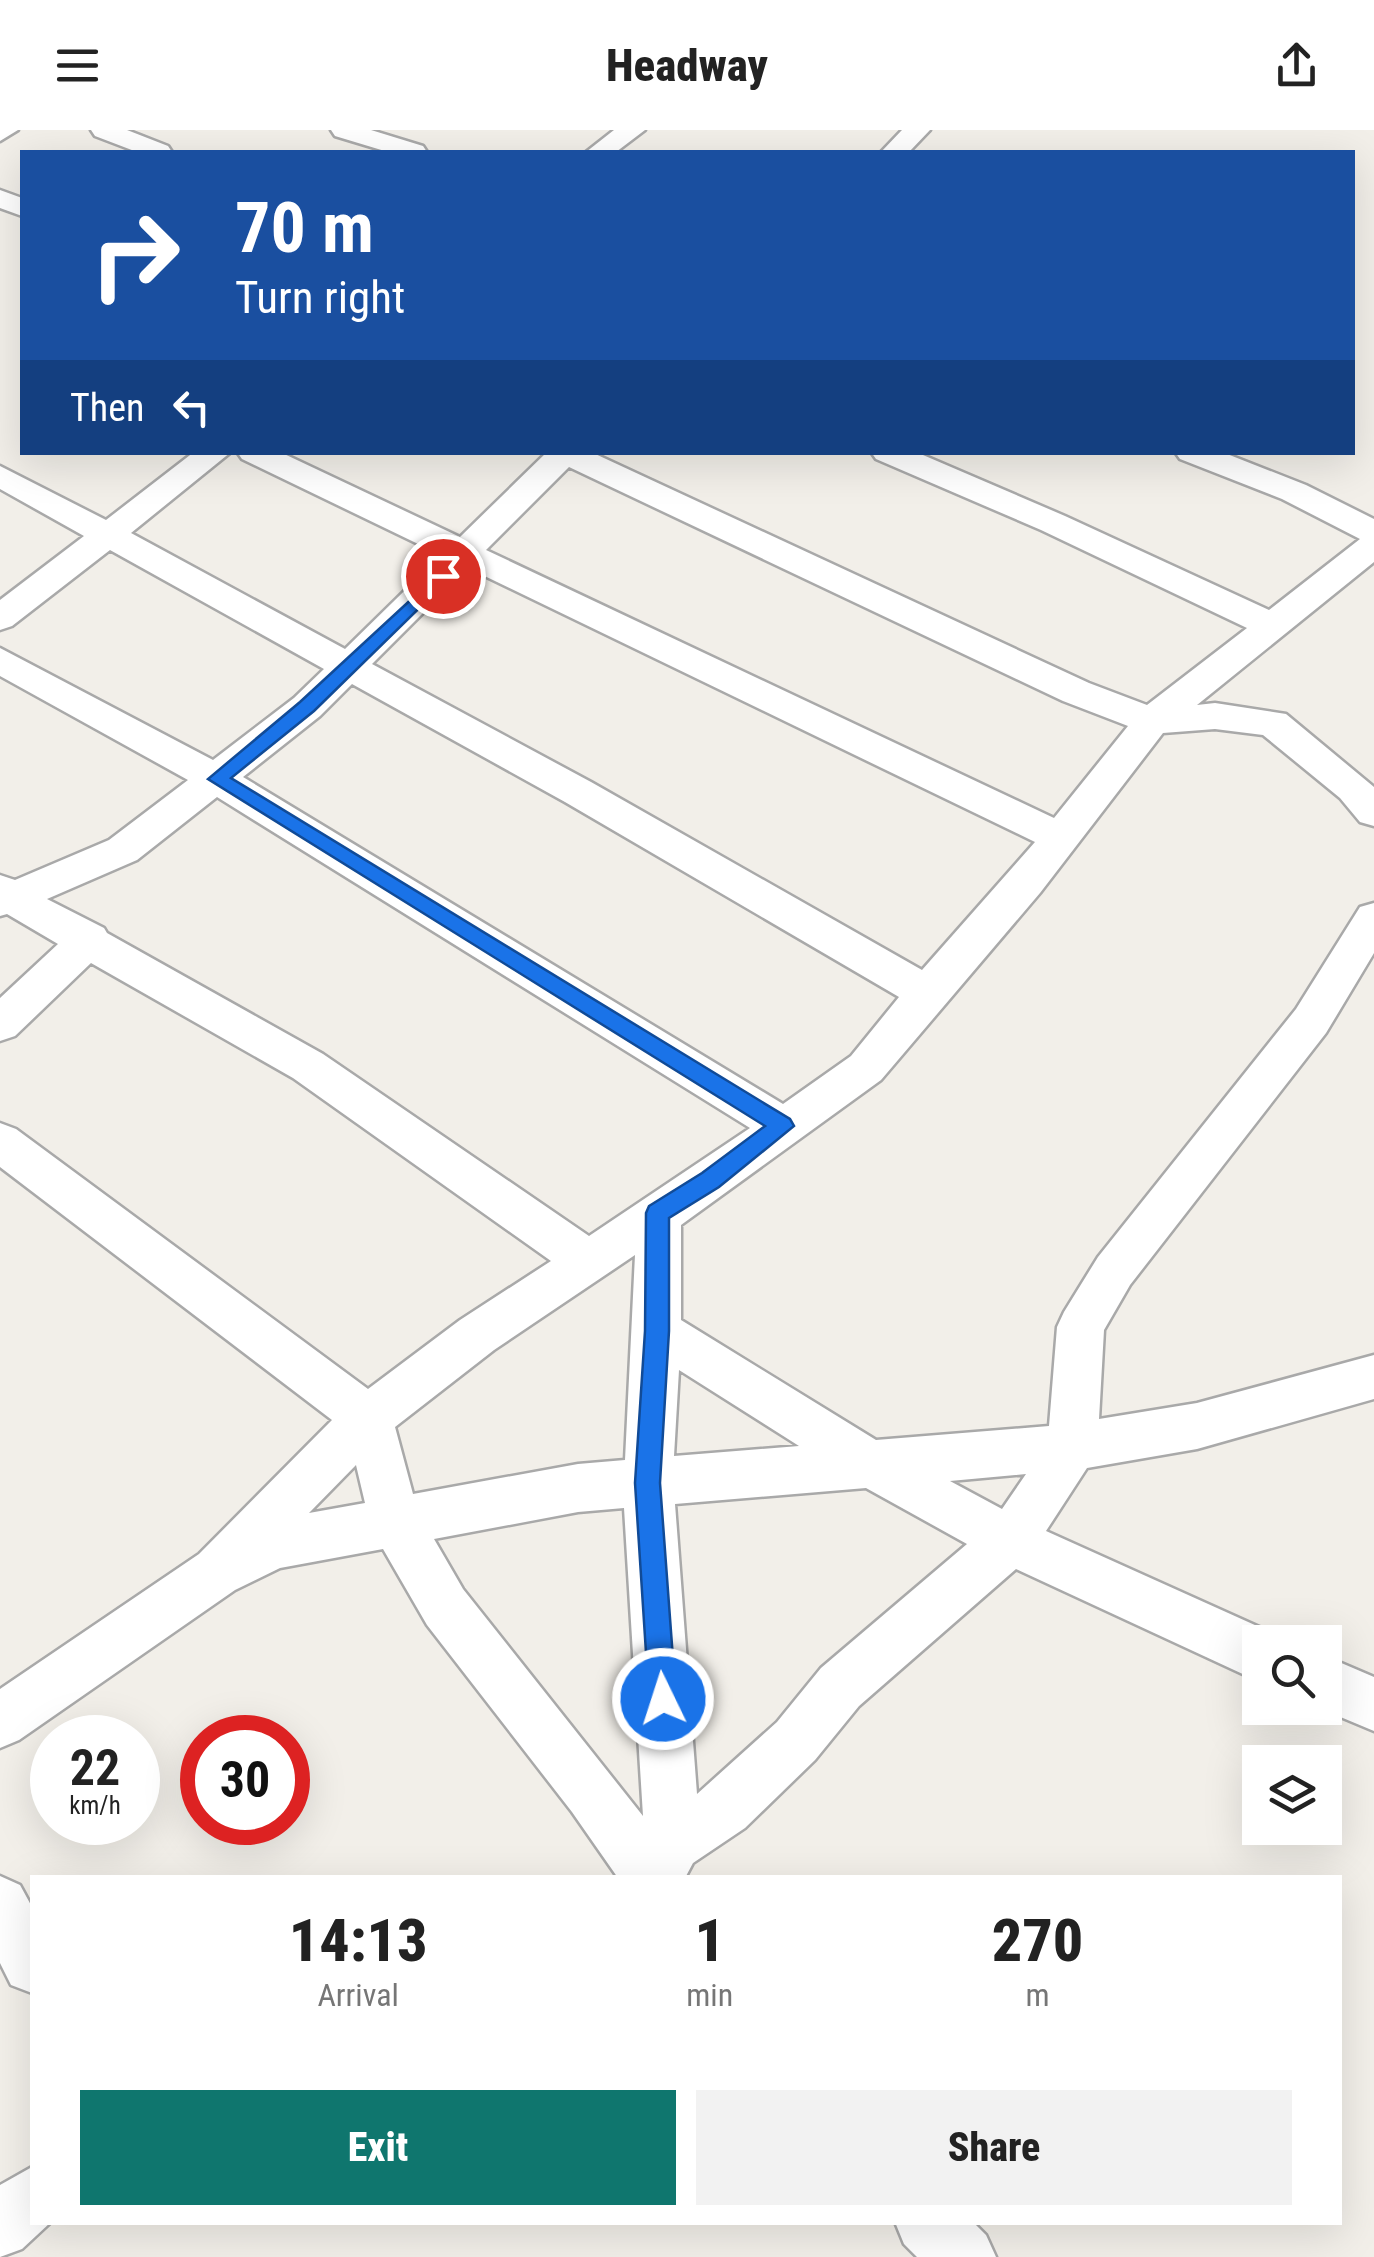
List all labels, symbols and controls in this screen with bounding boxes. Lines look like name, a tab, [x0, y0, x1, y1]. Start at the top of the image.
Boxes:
icon: menu	[50, 38, 105, 93]
icon: share	[1269, 38, 1324, 93]
text: Headway	[606, 39, 768, 92]
text: 70 m	[235, 187, 374, 269]
icon: right	[70, 190, 200, 320]
text: Turn right	[235, 271, 405, 324]
icon: left	[164, 380, 219, 435]
text: Then	[70, 386, 144, 430]
pin	[401, 534, 486, 619]
icon: arrive	[416, 549, 471, 604]
map controls	[1242, 1625, 1342, 1845]
button: search	[1242, 1625, 1342, 1725]
position arrow	[611, 1647, 715, 1751]
speed limit sign: 30	[180, 1715, 310, 1845]
text: 22	[70, 1739, 120, 1797]
button: layers	[1242, 1745, 1342, 1845]
text: km/h	[69, 1791, 121, 1820]
text: 14:13	[289, 1905, 428, 1976]
text: 1	[694, 1905, 725, 1976]
text: 270	[992, 1905, 1083, 1976]
text: Arrival	[317, 1976, 399, 2014]
text: min	[686, 1976, 733, 2014]
text: m	[1026, 1976, 1050, 2014]
button: Exit	[80, 2090, 676, 2205]
button: Share	[696, 2090, 1292, 2205]

